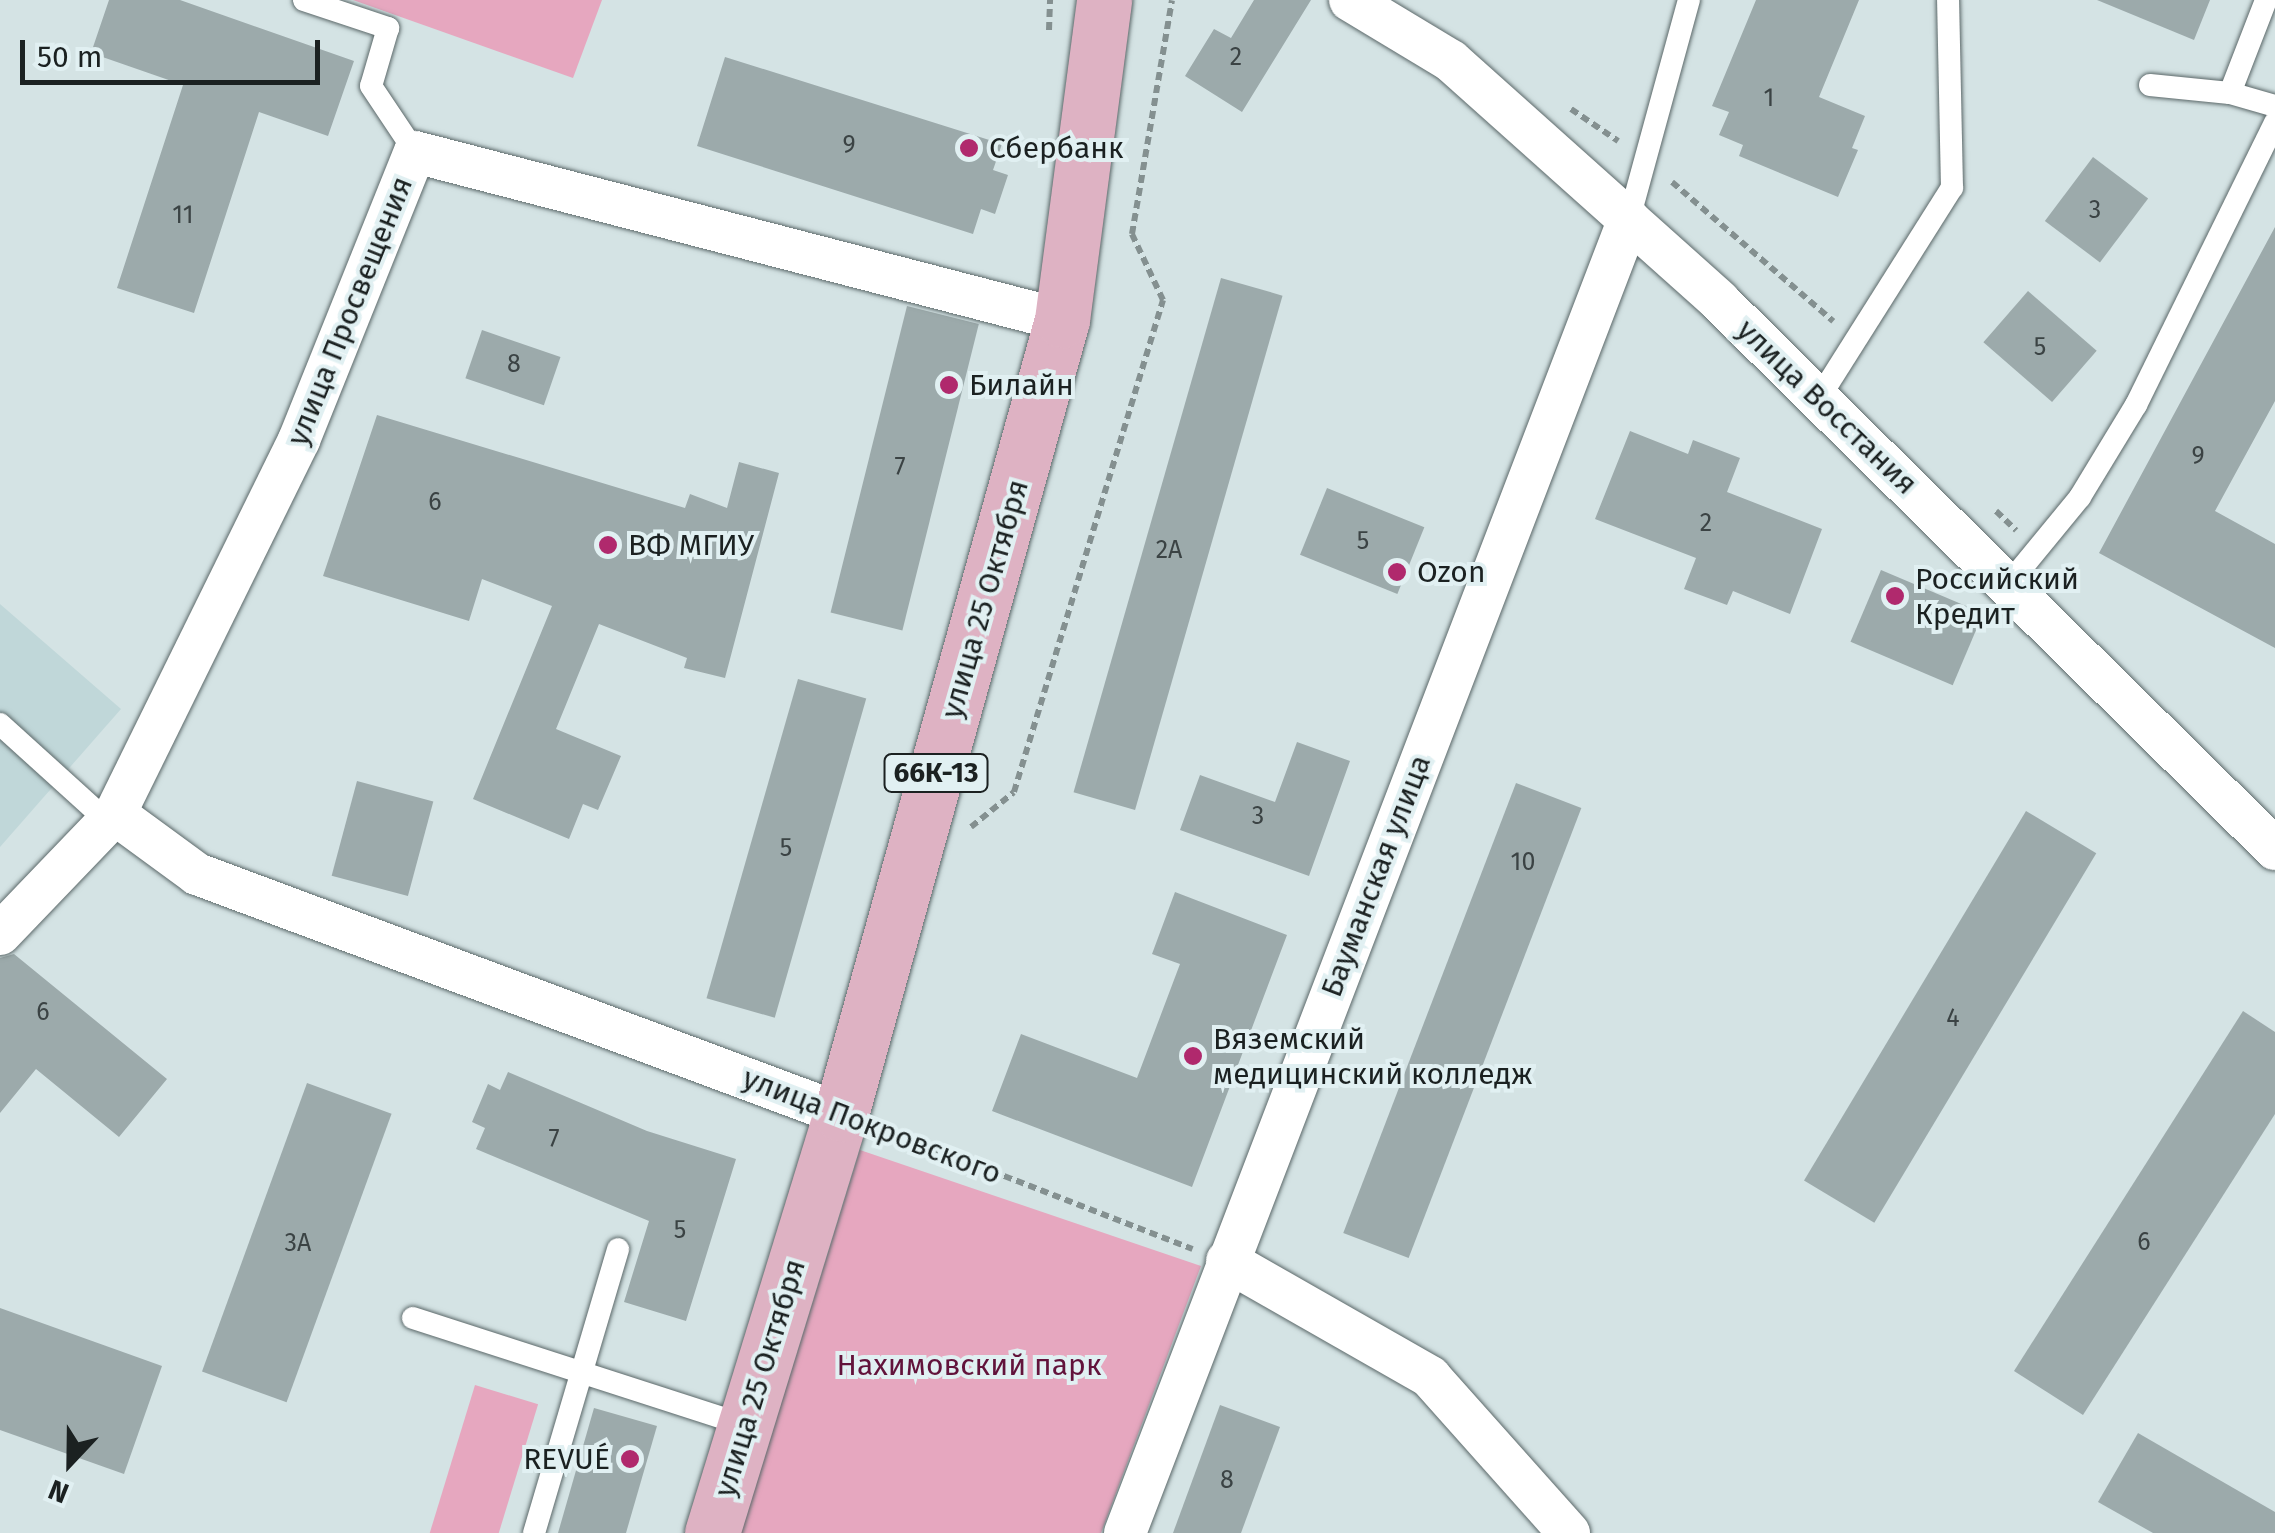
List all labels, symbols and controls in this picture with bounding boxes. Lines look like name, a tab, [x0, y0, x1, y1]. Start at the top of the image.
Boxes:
scale bar	[25, 20, 325, 82]
text: 50 m	[37, 39, 102, 75]
house number: 2	[1230, 42, 1242, 72]
house number: 1	[1764, 83, 1774, 113]
house number: 9	[842, 130, 856, 160]
place label: Сбербанк	[989, 130, 1124, 166]
marker: Сбербанк	[958, 137, 980, 159]
street label: улица Просвещения	[280, 171, 420, 451]
house number: 3	[2089, 195, 2101, 225]
house number: 11	[172, 200, 194, 230]
street label: улица Восстания	[1729, 312, 1925, 502]
house number: 5	[2034, 332, 2046, 362]
house number: 8	[507, 349, 521, 379]
place label: Билайн	[969, 367, 1074, 403]
marker: Билайн	[938, 374, 960, 396]
house number: 9	[2191, 441, 2205, 471]
house number: 7	[894, 451, 906, 481]
street label: улица 25 Октября	[934, 476, 1036, 722]
house number: 6	[428, 487, 442, 517]
house number: 2	[1700, 508, 1712, 538]
house number: 5	[1357, 526, 1369, 556]
place label: ВФ МГИУ	[628, 527, 754, 563]
marker: ВФ МГИУ	[597, 534, 619, 556]
house number: 2А	[1156, 535, 1182, 565]
place label: Ozon	[1417, 554, 1485, 590]
marker: Ozon	[1386, 561, 1408, 583]
place label: Российский Кредит	[1915, 561, 2079, 632]
marker: Российский Кредит	[1884, 585, 1906, 607]
road number: 66К-13	[884, 750, 988, 796]
street label: Бауманская улица	[1313, 750, 1439, 1002]
house number: 3	[1252, 801, 1264, 831]
house number: 5	[780, 833, 792, 863]
house number: 10	[1511, 847, 1535, 877]
house number: 6	[36, 997, 50, 1027]
house number: 4	[1946, 1003, 1960, 1033]
place label: Вяземский медицинский колледж	[1213, 1021, 1533, 1092]
marker: Вяземский медицинский колледж	[1182, 1045, 1204, 1067]
street label: улица Покровского	[738, 1060, 1006, 1192]
house number: 7	[548, 1123, 560, 1153]
house number: 5	[674, 1215, 686, 1245]
house number: 6	[2137, 1227, 2151, 1257]
house number: 3А	[285, 1228, 311, 1258]
street label: улица 25 Октября	[707, 1255, 813, 1501]
park label: Нахимовский парк	[837, 1347, 1101, 1383]
north arrow	[20, 1413, 120, 1513]
place label: REVUÉ	[523, 1441, 610, 1477]
marker: REVUÉ	[619, 1448, 641, 1470]
house number: 8	[1220, 1465, 1234, 1495]
text: N	[44, 1473, 73, 1510]

